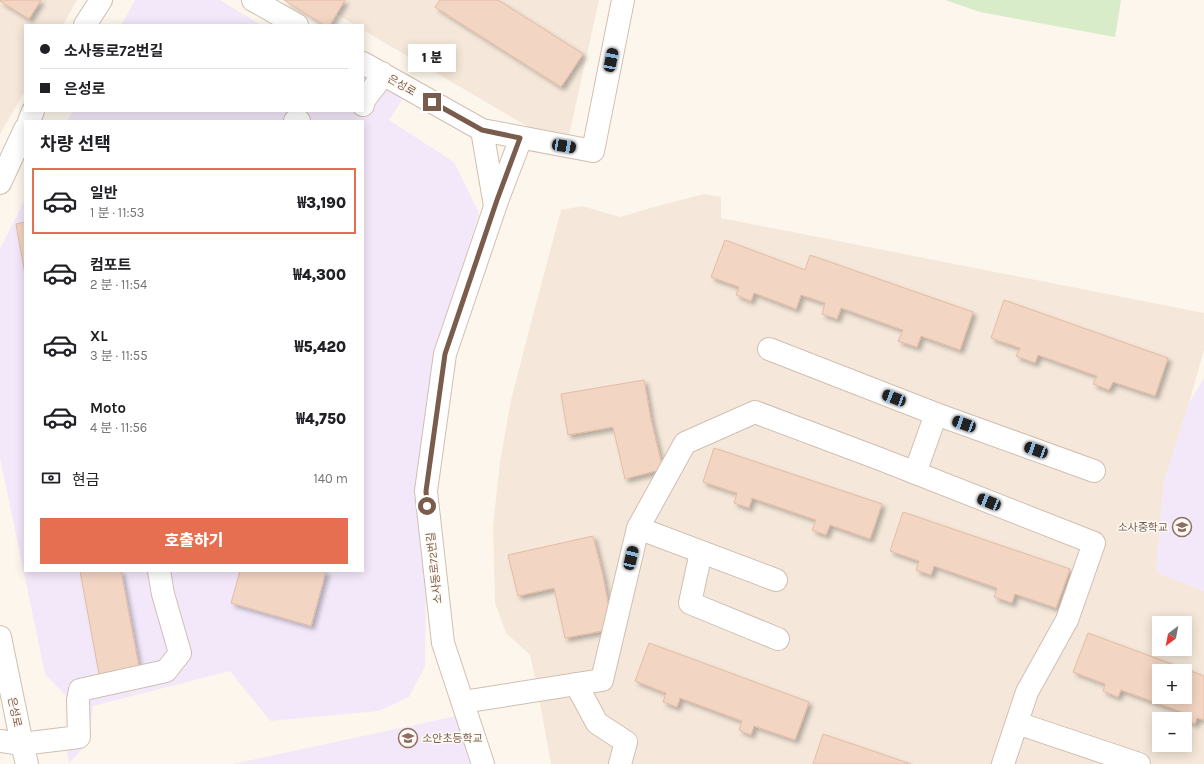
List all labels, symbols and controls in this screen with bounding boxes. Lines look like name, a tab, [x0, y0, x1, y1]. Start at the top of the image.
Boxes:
text: 소사동로72번길	[64, 42, 163, 60]
callout: 1 분	[408, 44, 456, 72]
car	[603, 47, 619, 73]
text: 1 분	[422, 50, 442, 65]
street label: 은성로	[385, 72, 418, 99]
text: 은성로	[64, 80, 105, 98]
route end	[423, 93, 441, 111]
text: 차량 선택	[40, 133, 111, 155]
car	[551, 138, 577, 154]
icon: car	[42, 183, 78, 219]
text: 일반	[90, 184, 118, 202]
text: ₩3,190	[297, 194, 346, 212]
text: 1 분 · 11:53	[90, 205, 144, 220]
icon: car	[42, 255, 78, 291]
text: 컴포트	[90, 256, 131, 274]
text: ₩4,300	[293, 266, 346, 284]
text: 2 분 · 11:54	[90, 277, 147, 292]
icon: car	[42, 327, 78, 363]
text: XL	[90, 327, 108, 345]
text: ₩5,420	[294, 338, 346, 356]
text: 3 분 · 11:55	[90, 348, 148, 363]
car	[881, 388, 907, 408]
icon: car	[42, 399, 78, 435]
text: Moto	[90, 399, 126, 417]
text: ₩4,750	[296, 410, 346, 428]
car	[951, 414, 977, 434]
text: 4 분 · 11:56	[90, 420, 147, 435]
car	[1023, 440, 1049, 460]
icon: cash	[40, 467, 62, 489]
text: 현금	[72, 471, 100, 489]
text: 140 m	[313, 471, 348, 486]
car	[976, 492, 1002, 512]
route start	[418, 497, 436, 515]
school or university icon: 소사중학교	[1171, 516, 1193, 538]
button: 호출하기	[40, 518, 348, 564]
place label: 소사중학교	[1117, 521, 1168, 534]
street label: 소사동로72번길	[424, 531, 445, 605]
car	[622, 545, 640, 571]
north arrow	[1152, 616, 1192, 656]
map controls	[1152, 616, 1192, 752]
button: +	[1152, 664, 1192, 704]
street label: 은성로	[5, 696, 24, 728]
button: −	[1152, 712, 1192, 752]
school or university icon: 소안초등학교	[397, 727, 419, 749]
place label: 소안초등학교	[422, 732, 483, 745]

